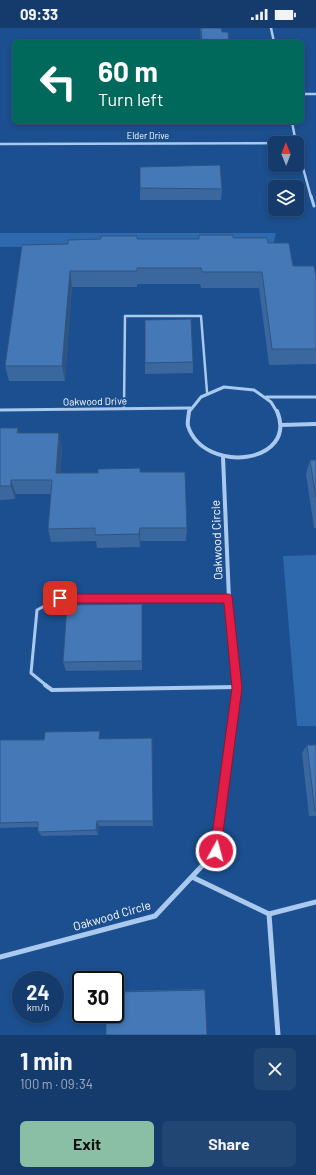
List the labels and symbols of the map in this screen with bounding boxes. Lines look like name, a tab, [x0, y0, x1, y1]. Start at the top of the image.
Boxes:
street label: Elder Drive	[127, 130, 169, 141]
north arrow	[268, 136, 304, 172]
street label: Oakwood Drive	[63, 394, 127, 408]
street label: Oakwood Circle	[208, 500, 224, 580]
pin	[43, 581, 77, 615]
position arrow	[195, 830, 237, 872]
street label: Oakwood Circle	[71, 897, 152, 933]
speed limit sign: 30	[72, 971, 124, 1023]

